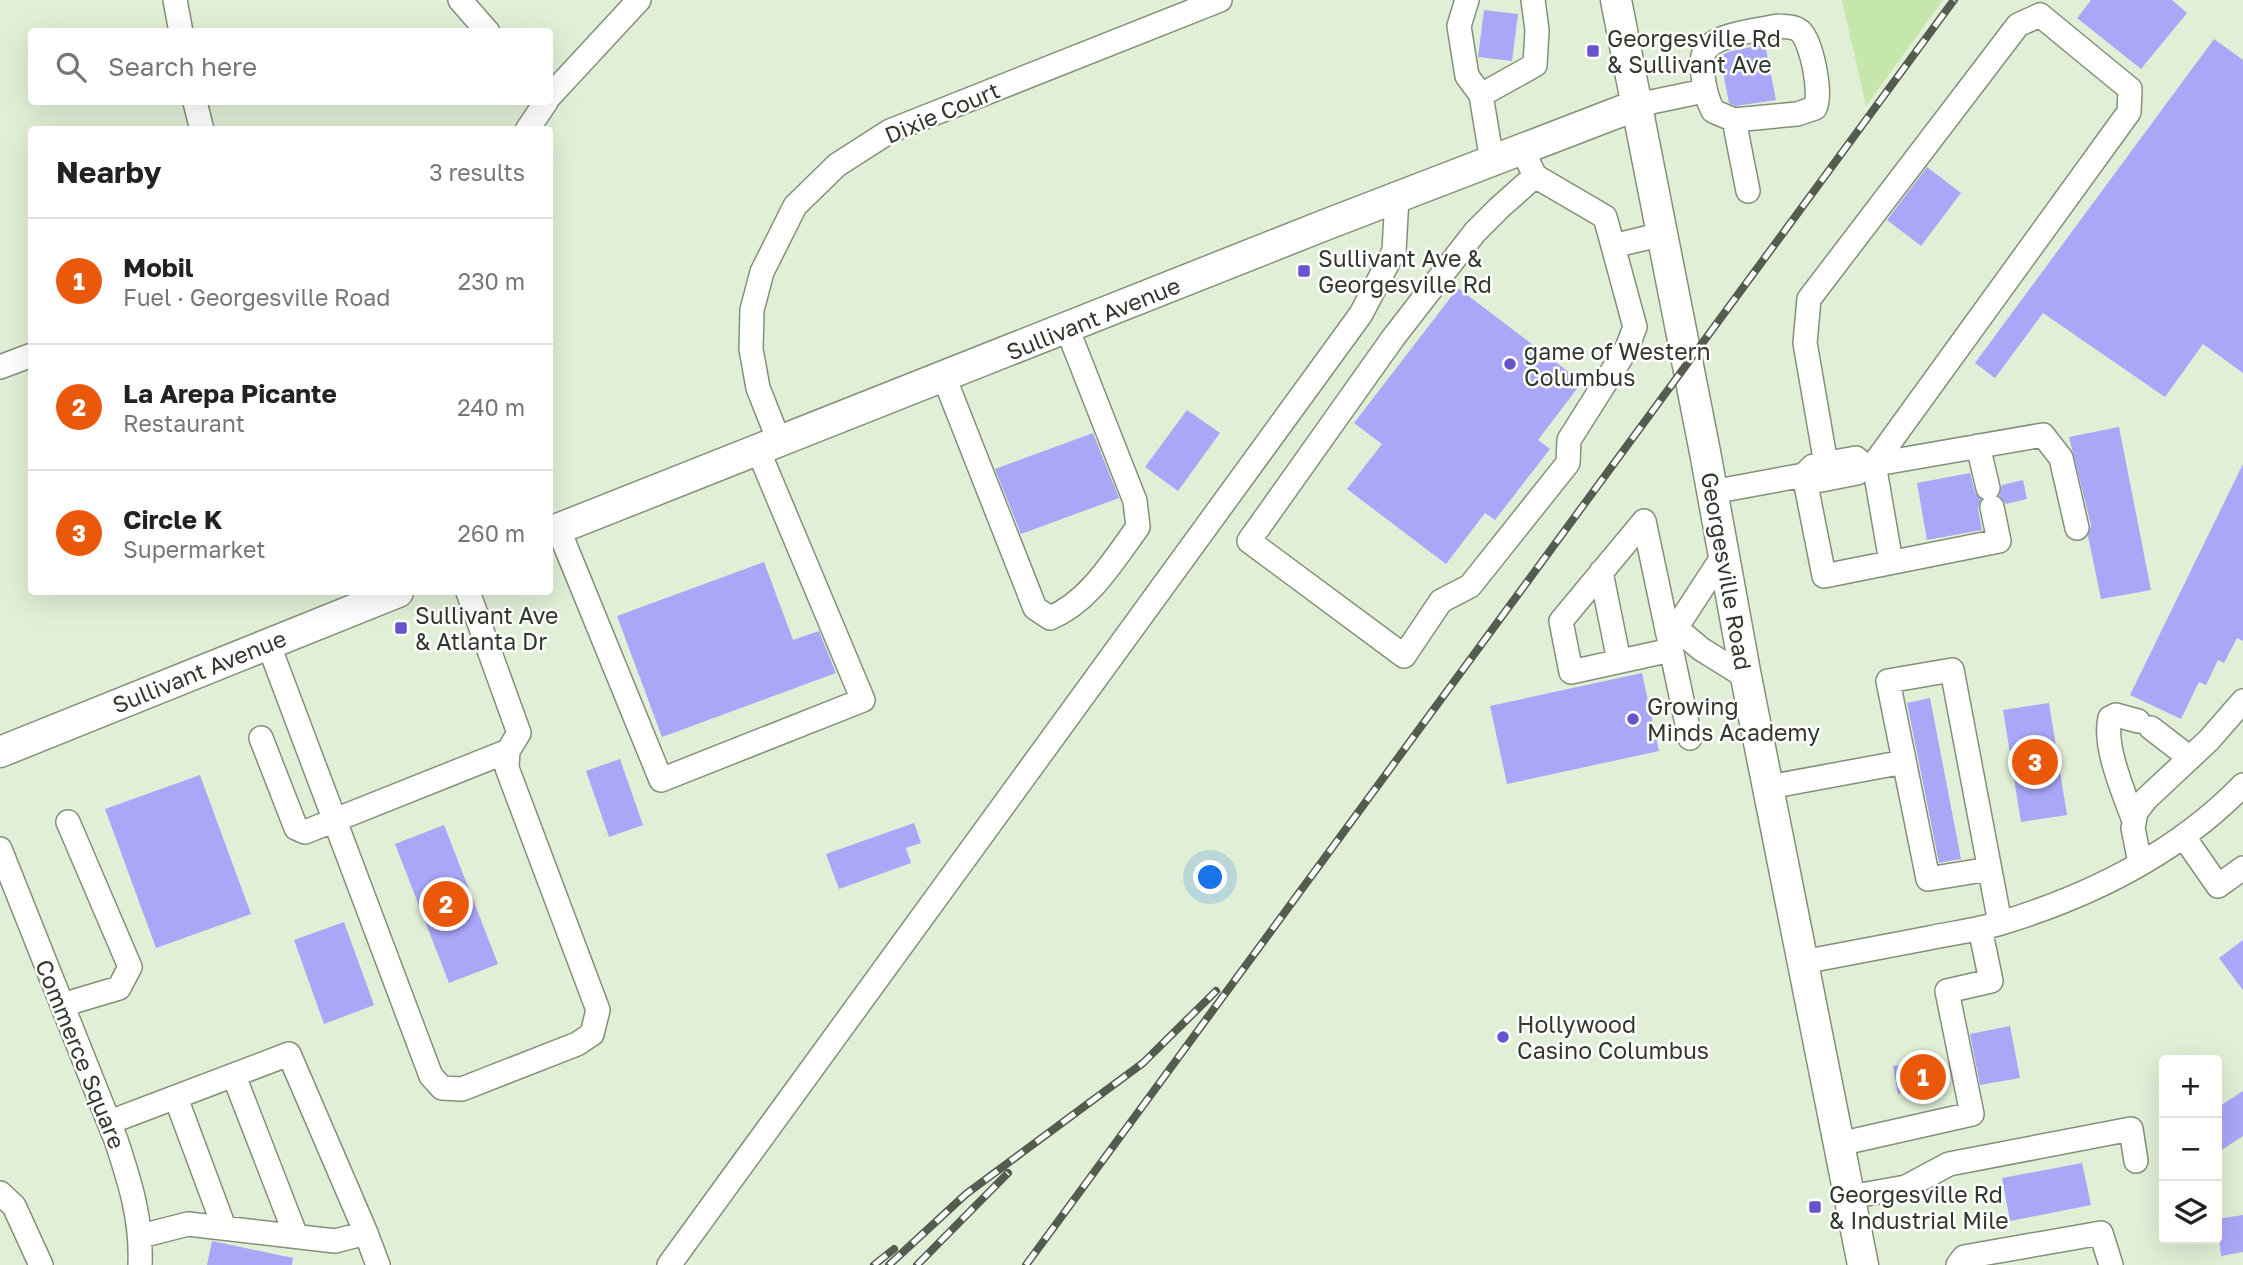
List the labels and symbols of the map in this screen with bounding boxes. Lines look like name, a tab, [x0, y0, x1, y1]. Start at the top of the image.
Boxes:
place label: Georgesville Rd & Sullivant Ave	[1607, 24, 1781, 78]
marker: Georgesville Rd & Sullivant Ave	[1585, 43, 1601, 59]
street label: Dixie Court	[880, 75, 1004, 149]
place label: Sullivant Ave & Georgesville Rd	[1318, 244, 1492, 298]
marker: Sullivant Ave & Georgesville Rd	[1296, 263, 1312, 279]
street label: Sullivant Avenue	[1002, 270, 1184, 366]
place label: game of Western Columbus	[1524, 337, 1711, 391]
marker: game of Western Columbus	[1502, 356, 1518, 372]
street label: Georgesville Road	[1696, 470, 1758, 672]
place label: Sullivant Ave & Atlanta Dr	[415, 601, 558, 655]
marker: Sullivant Ave & Atlanta Dr	[393, 620, 409, 636]
street label: Sullivant Avenue	[108, 623, 290, 719]
place label: Growing Minds Academy	[1647, 692, 1820, 746]
marker: Growing Minds Academy	[1625, 711, 1641, 727]
pin: 3	[2012, 736, 2058, 788]
your location	[1193, 860, 1227, 894]
pin: 2	[423, 878, 469, 930]
street label: Commerce Square	[30, 955, 132, 1153]
place label: Hollywood Casino Columbus	[1517, 1010, 1709, 1064]
marker: Hollywood Casino Columbus	[1495, 1029, 1511, 1045]
pin: 1	[1900, 1051, 1946, 1103]
place label: Georgesville Rd & Industrial Mile	[1829, 1180, 2009, 1234]
marker: Georgesville Rd & Industrial Mile	[1807, 1199, 1823, 1215]

